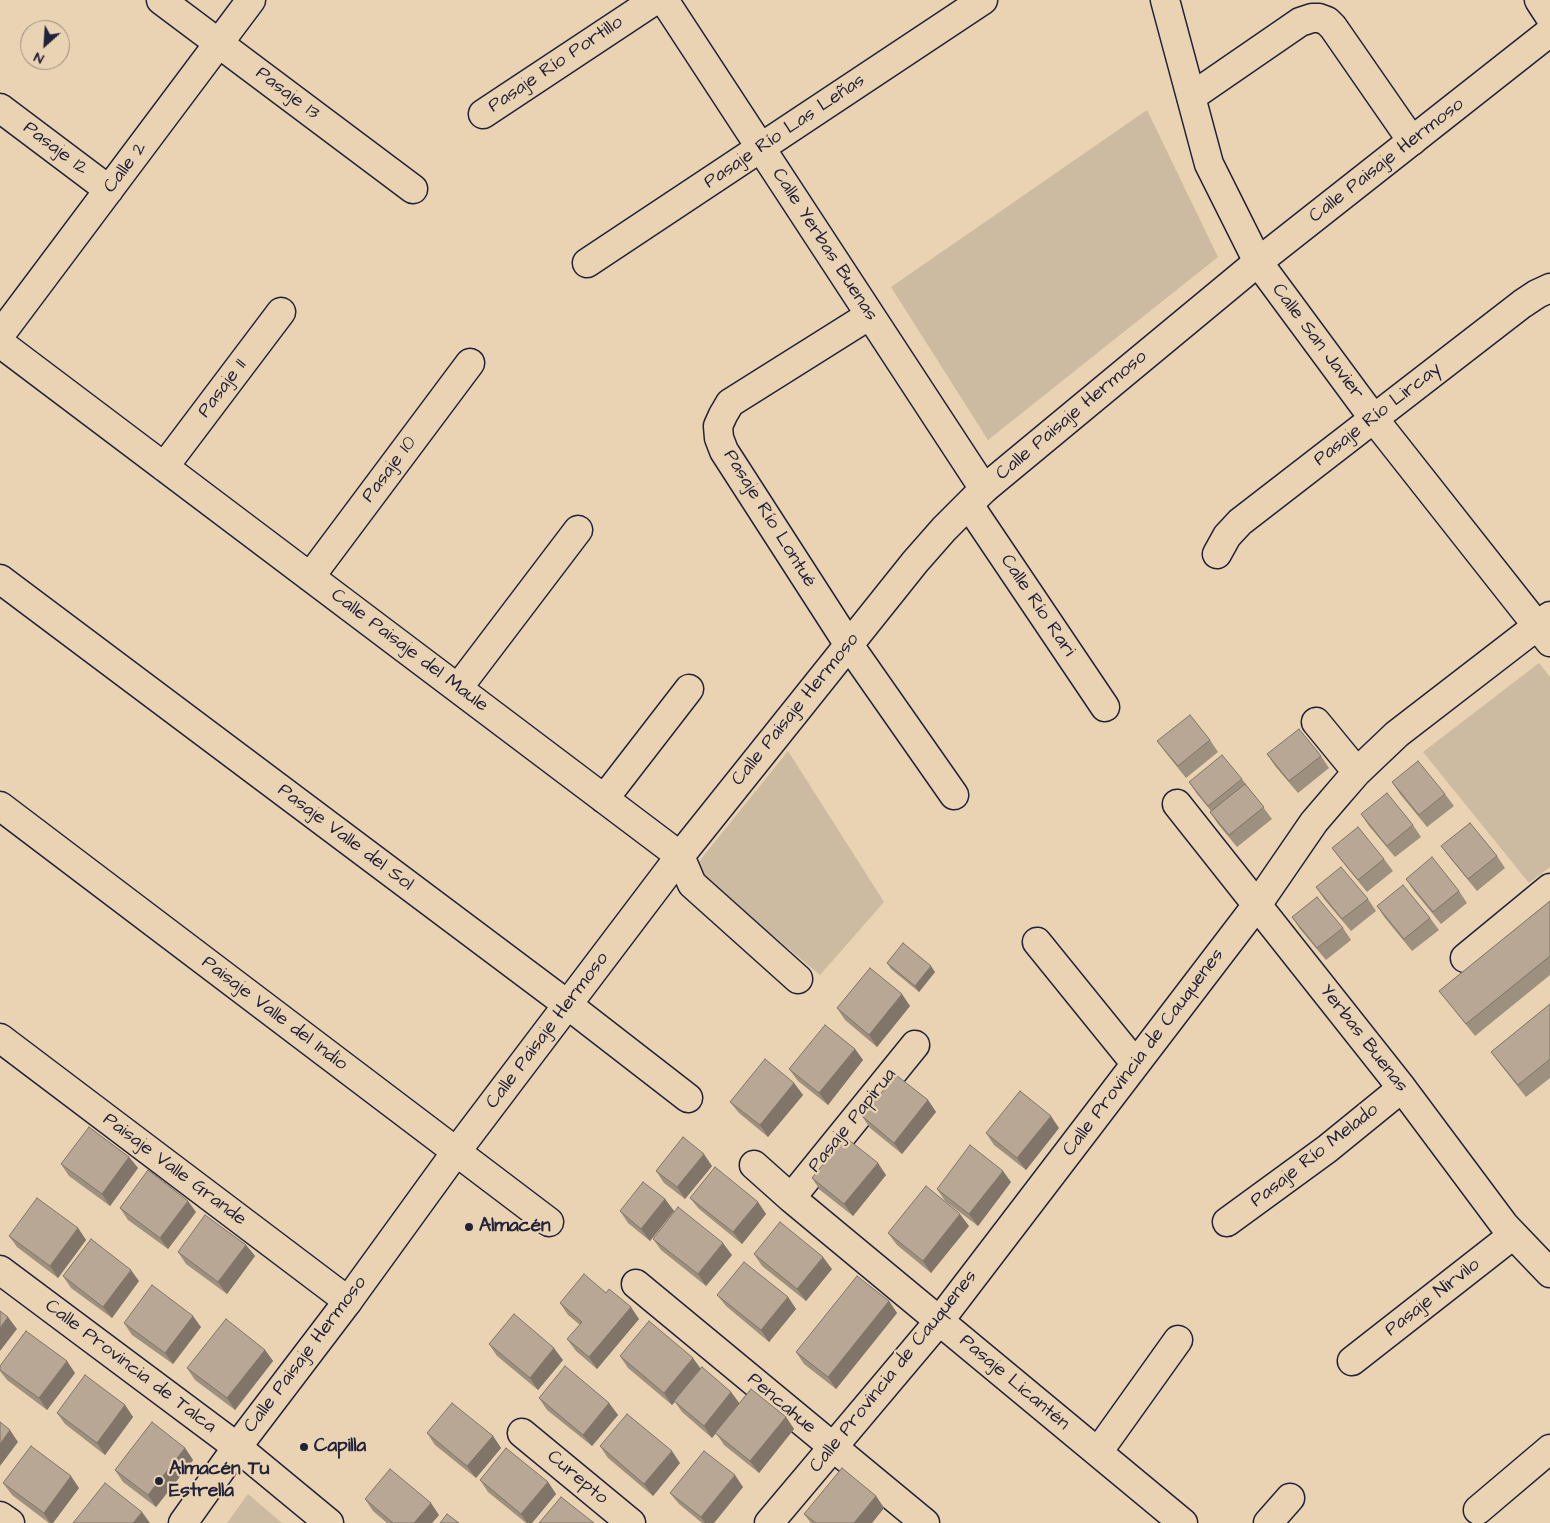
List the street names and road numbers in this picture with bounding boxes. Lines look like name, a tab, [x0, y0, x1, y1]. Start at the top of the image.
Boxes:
street label: Pasaje Río Portillo	[484, 12, 628, 118]
street label: Pasaje 13	[250, 63, 324, 125]
street label: Pasaje Río Las Leñas	[700, 70, 870, 194]
street label: Calle Paisaje Hermoso	[1305, 94, 1469, 228]
street label: Pasaje 12	[18, 117, 92, 181]
street label: Calle 2	[99, 138, 153, 198]
street label: Calle Yerbas Buenas	[766, 164, 882, 326]
street label: Calle San Javier	[1266, 280, 1368, 404]
street label: Calle Paisaje Hermoso	[992, 346, 1152, 486]
street label: Pasaje 11	[194, 355, 252, 423]
street label: Pasaje Río Lircay	[1310, 358, 1446, 472]
street label: Pasaje 10	[358, 433, 422, 507]
street label: Pasaje Río Lontué	[717, 446, 821, 592]
street label: Calle Río Rari	[994, 551, 1080, 661]
street label: Calle Paisaje del Maule	[326, 584, 492, 718]
street label: Calle Paisaje Hermoso	[727, 629, 865, 791]
street label: Pasaje Valle del Sol	[273, 779, 417, 897]
street label: Calle Provincia de Cauquenes	[1058, 945, 1230, 1161]
street label: Calle Paisaje Hermoso	[482, 948, 614, 1114]
street label: Paisaje Valle del Indio	[197, 952, 351, 1076]
street label: Yerbas Buenas	[1314, 981, 1412, 1097]
street label: Pasaje Papirua	[804, 1064, 902, 1178]
street label: Pasaje Río Melado	[1246, 1099, 1384, 1213]
street label: Paisaje Valle Grande	[98, 1109, 250, 1231]
street label: Pasaje Nirvilo	[1381, 1254, 1485, 1342]
street label: Calle Provincia de Cauquenes	[805, 1266, 983, 1478]
street label: Calle Paisaje Hermoso	[240, 1272, 372, 1438]
street label: Calle Provincia de Talca	[40, 1295, 220, 1439]
street label: Pasaje Licantén	[954, 1330, 1074, 1436]
street label: Pencahue	[742, 1369, 820, 1439]
street label: Curepto	[542, 1446, 612, 1510]

